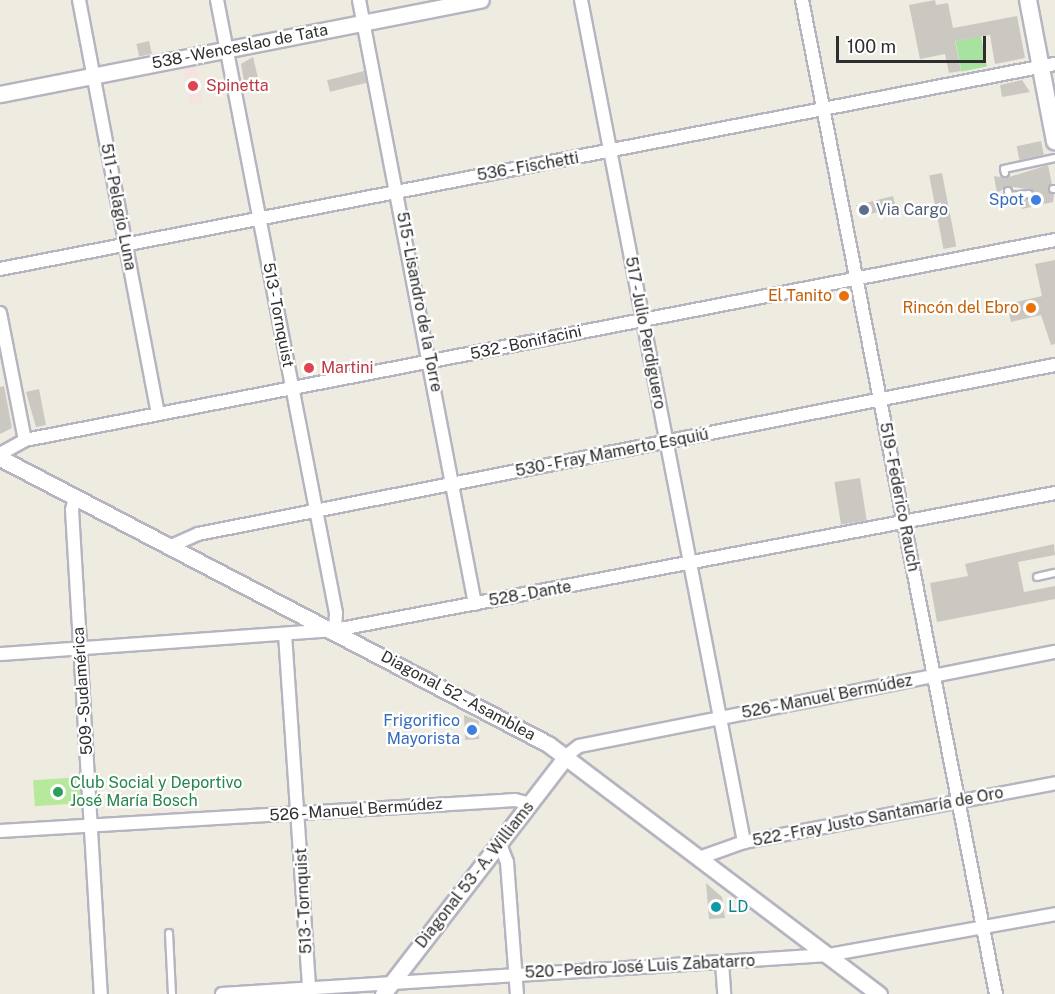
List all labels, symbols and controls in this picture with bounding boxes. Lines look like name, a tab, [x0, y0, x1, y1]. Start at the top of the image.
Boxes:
street label: 538 - Wenceslao de Tata	[148, 20, 332, 74]
scale bar	[839, 24, 989, 62]
text: 100 m	[847, 36, 896, 57]
place label: Spinetta	[206, 76, 269, 96]
marker: Spinetta	[184, 77, 202, 95]
street label: 511 - Pelagio Luna	[96, 140, 140, 274]
street label: 536 - Fischetti	[473, 148, 583, 186]
place label: Spot	[989, 190, 1024, 210]
marker: Spot	[1029, 193, 1043, 207]
place label: Via Cargo	[876, 200, 948, 220]
marker: Via Cargo	[857, 203, 871, 217]
street label: 515 - Lisandro de la Torre	[392, 208, 446, 396]
street label: 517 - Julio Perdiguero	[620, 253, 670, 413]
street label: 513 - Tornquist	[258, 259, 298, 371]
place label: El Tanito	[768, 286, 832, 306]
marker: El Tanito	[837, 289, 851, 303]
place label: Rincón del Ebro	[902, 298, 1019, 318]
marker: Rincón del Ebro	[1024, 301, 1038, 315]
street label: 532 - Bonifacini	[466, 321, 586, 365]
place label: Martini	[321, 358, 373, 378]
marker: Martini	[302, 361, 316, 375]
street label: 519 - Federico Rauch	[875, 419, 923, 575]
street label: 530 - Fray Mamerto Esquiú	[511, 424, 713, 482]
street label: 528 - Dante	[485, 577, 575, 611]
street label: 509 - Sudamérica	[69, 624, 97, 758]
street label: Diagonal 52 - Asamblea	[375, 646, 541, 746]
street label: 526 - Manuel Bermúdez	[738, 671, 916, 723]
place label: Frigorifico Mayorista	[383, 711, 460, 749]
marker: Frigorifico Mayorista	[465, 723, 479, 737]
place label: Club Social y Deportivo José María Bosch	[70, 773, 243, 811]
street label: 522 - Fray Justo Santamaría de Oro	[748, 783, 1008, 851]
marker: Club Social y Deportivo José María Bosch	[51, 785, 65, 799]
street label: 526 - Manuel Bermúdez	[266, 794, 446, 826]
street label: Diagonal 53 - A. Williams	[410, 796, 540, 954]
street label: 513 - Tornquist	[292, 845, 316, 957]
place label: LD	[728, 897, 748, 917]
marker: LD	[709, 900, 723, 914]
street label: 520 - Pedro José Luis Zabatarro	[522, 951, 758, 983]

